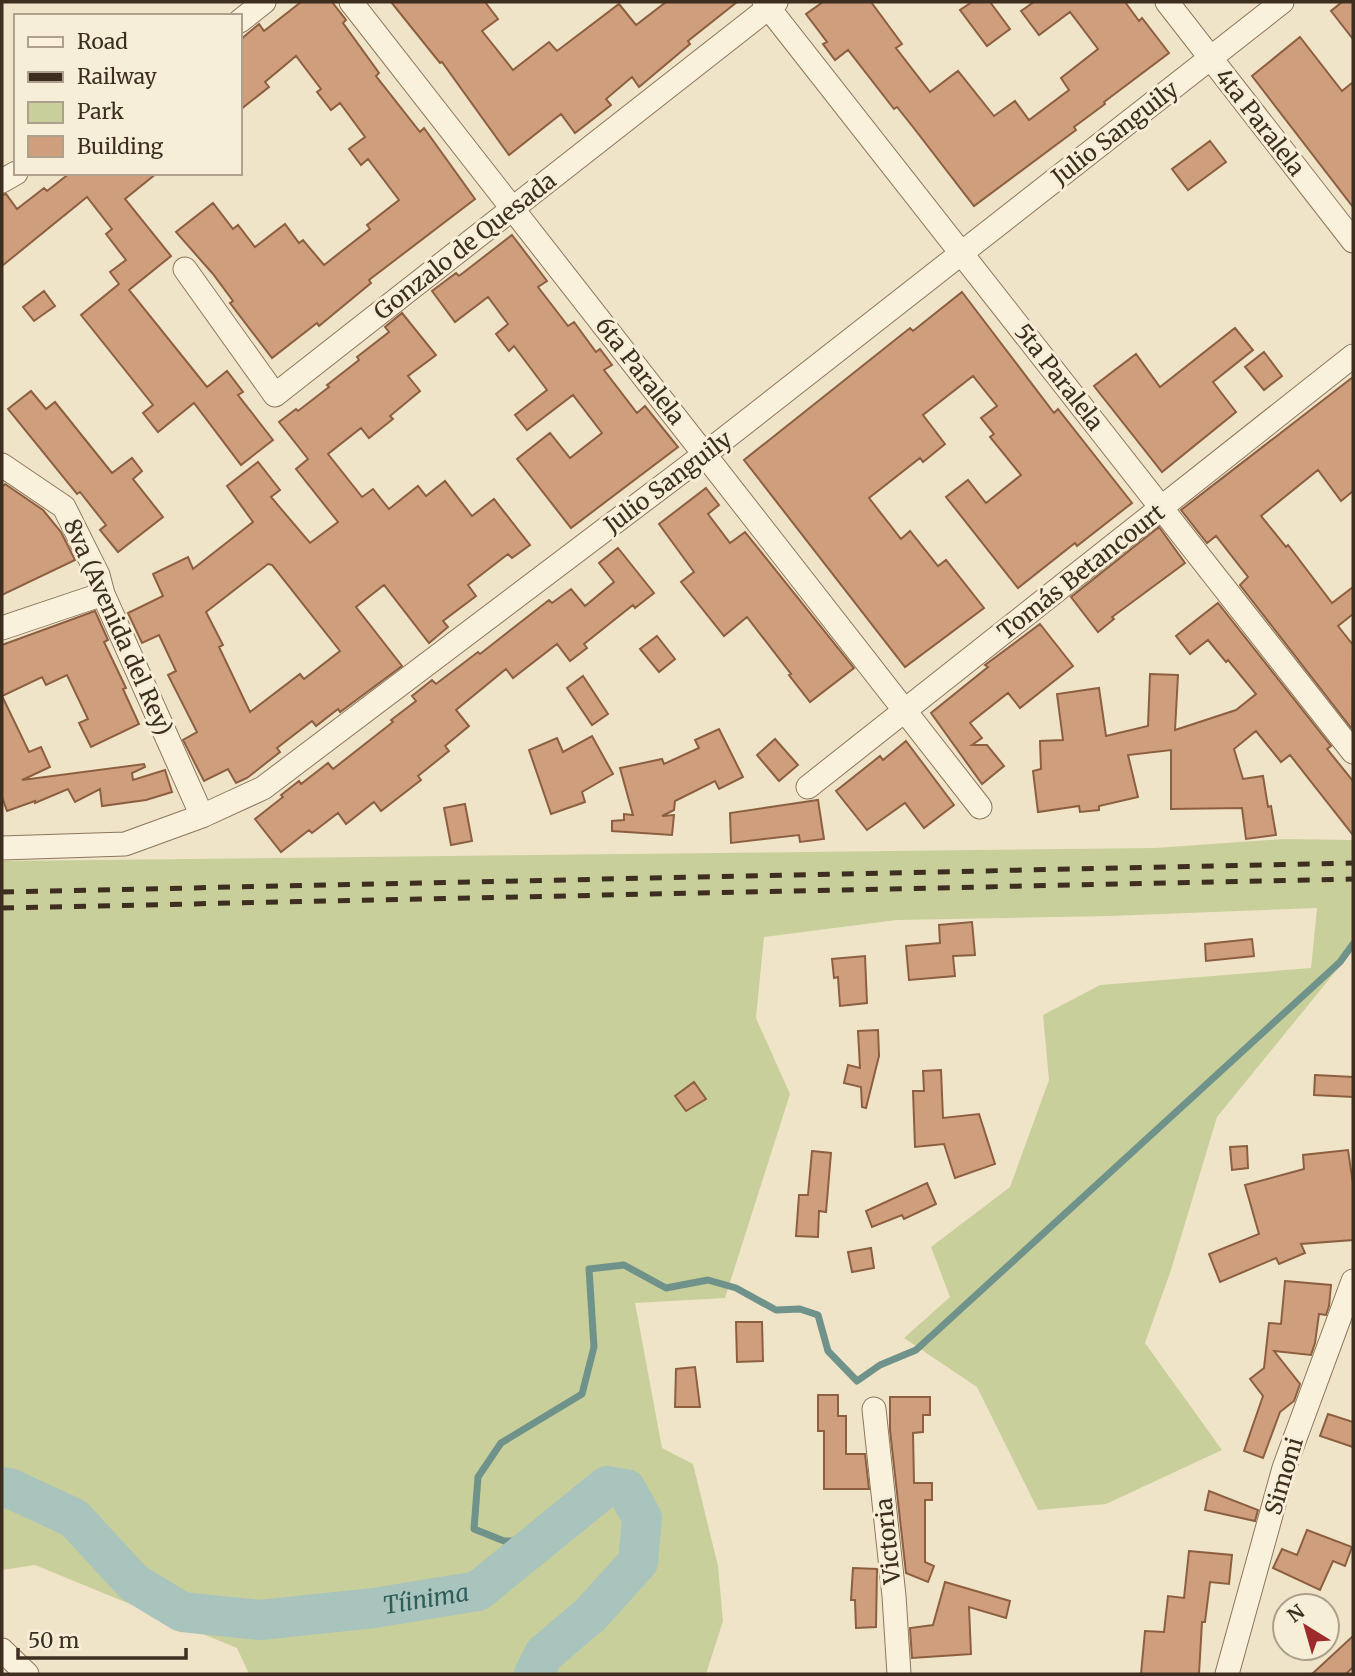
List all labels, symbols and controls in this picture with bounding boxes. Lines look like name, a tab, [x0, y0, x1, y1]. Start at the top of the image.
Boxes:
legend	[14, 14, 242, 175]
text: Road	[77, 28, 128, 55]
street label: 4ta Paralela	[1209, 62, 1311, 181]
text: Railway	[77, 63, 158, 90]
street label: Julio Sanguily	[1045, 74, 1184, 192]
text: Park	[77, 98, 124, 125]
text: Building	[77, 133, 164, 160]
street label: Gonzalo de Quesada	[368, 166, 561, 326]
street label: 6ta Paralela	[589, 311, 691, 430]
street label: 5ta Paralela	[1009, 318, 1110, 436]
street label: Julio Sanguily	[597, 424, 738, 540]
street label: Tomás Betancourt	[991, 497, 1170, 646]
street label: 8va (Avenida del Rey)	[58, 514, 179, 740]
street label: Simoni	[1258, 1434, 1309, 1518]
street label: Victoria	[869, 1497, 907, 1586]
water label: Tíinima	[381, 1577, 471, 1621]
north arrow	[1271, 1592, 1341, 1662]
text: N	[1283, 1599, 1309, 1628]
scale bar	[18, 1616, 186, 1660]
text: 50 m	[28, 1627, 79, 1654]

